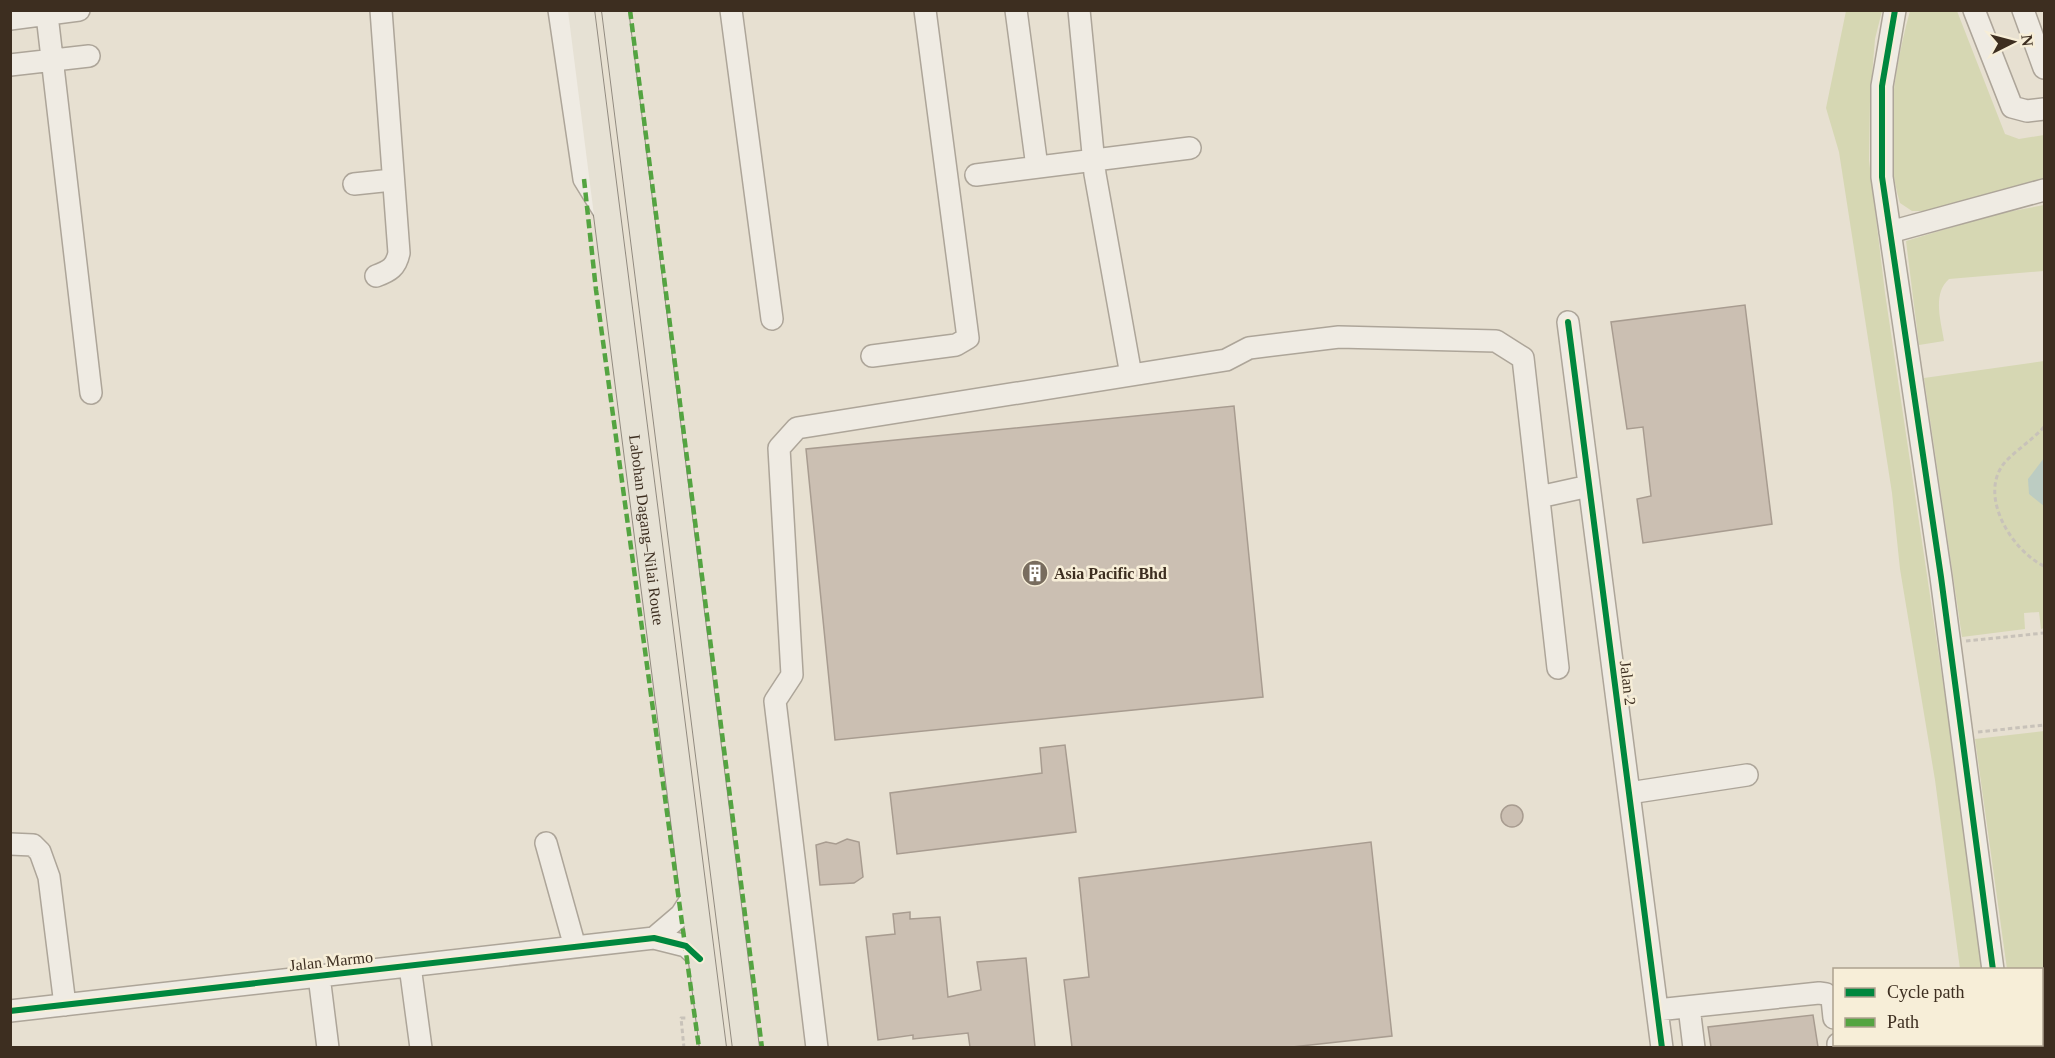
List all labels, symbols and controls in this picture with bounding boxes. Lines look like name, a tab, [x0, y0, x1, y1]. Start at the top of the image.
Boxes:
north arrow	[1983, 12, 2043, 72]
text: N	[2018, 34, 2037, 48]
street label: Labohan Dagang–Nilai Route	[627, 433, 668, 626]
building icon: Asia Pacific Bhd	[1020, 558, 1050, 588]
place label: Asia Pacific Bhd	[1054, 565, 1167, 582]
street label: Jalan 2	[1617, 660, 1639, 706]
street label: Jalan Marmo	[288, 948, 374, 974]
legend	[1833, 968, 2043, 1046]
text: Cycle path	[1887, 982, 1964, 1002]
text: Path	[1887, 1012, 1919, 1032]

